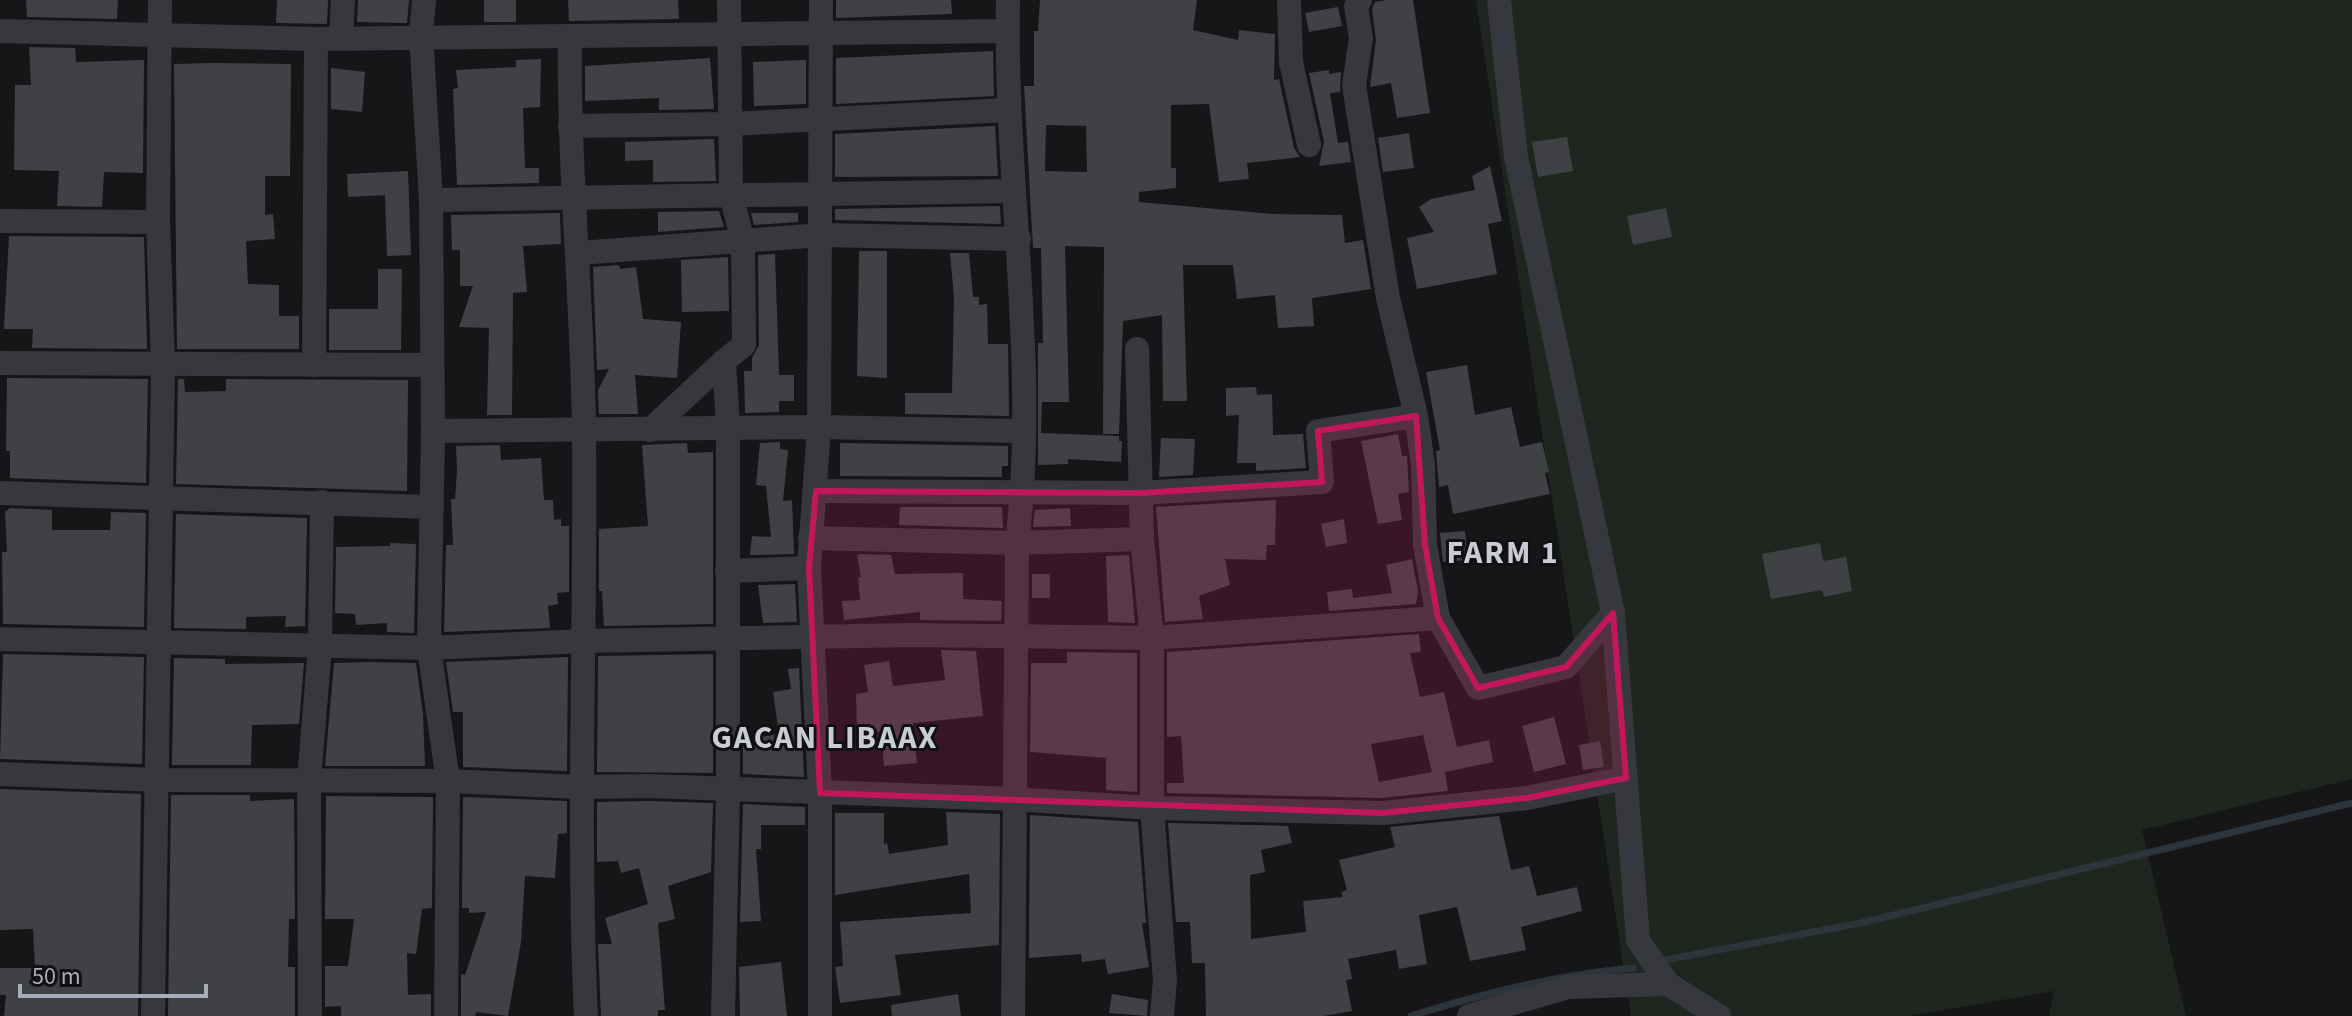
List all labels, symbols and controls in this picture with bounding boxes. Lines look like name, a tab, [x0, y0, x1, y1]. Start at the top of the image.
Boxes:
district label: FARM 1	[1446, 530, 1560, 576]
district label: GACAN LIBAAX	[712, 715, 938, 761]
scale bar	[20, 948, 206, 998]
text: 50 m	[32, 959, 81, 994]

